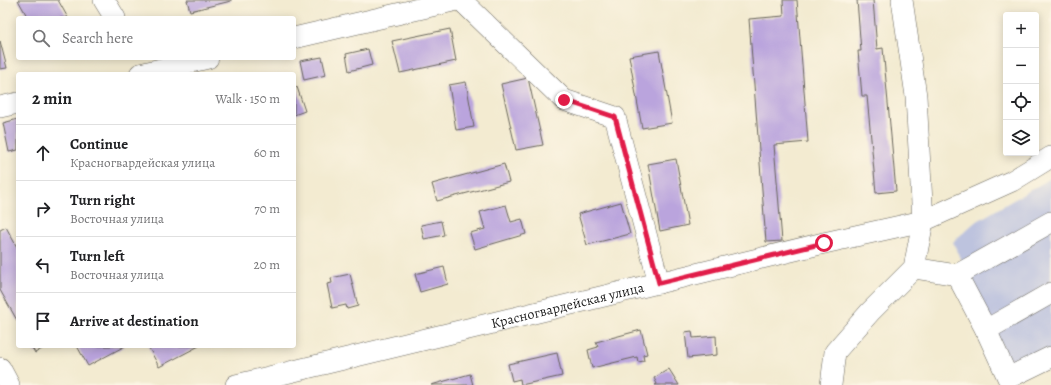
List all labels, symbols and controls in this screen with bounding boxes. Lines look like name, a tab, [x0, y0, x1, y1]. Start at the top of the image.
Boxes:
map controls	[1003, 12, 1039, 156]
button: +	[1003, 12, 1039, 48]
search box	[16, 16, 296, 60]
icon: search	[30, 27, 52, 49]
text: Search here	[62, 28, 133, 48]
button: −	[1003, 48, 1039, 84]
button: locate	[1003, 84, 1039, 120]
text: 2 min	[32, 87, 72, 110]
text: Walk · 150 m	[215, 90, 280, 107]
route end	[555, 91, 573, 109]
button: layers	[1003, 120, 1039, 156]
text: Continue	[70, 134, 128, 154]
icon: ahead	[32, 142, 54, 164]
text: 60 m	[254, 144, 280, 161]
text: Красногвардейская улица	[70, 154, 215, 171]
text: Turn right	[70, 190, 135, 210]
icon: right	[32, 198, 54, 220]
text: 70 m	[254, 200, 280, 217]
text: Восточная улица	[70, 210, 164, 227]
route start	[815, 234, 833, 252]
text: Turn left	[70, 246, 125, 266]
icon: left	[32, 254, 54, 276]
text: 20 m	[254, 256, 280, 273]
text: Восточная улица	[70, 266, 164, 283]
street label: Красногвардейская улица	[489, 278, 646, 333]
icon: arrive	[32, 310, 54, 332]
text: Arrive at destination	[70, 311, 199, 331]

